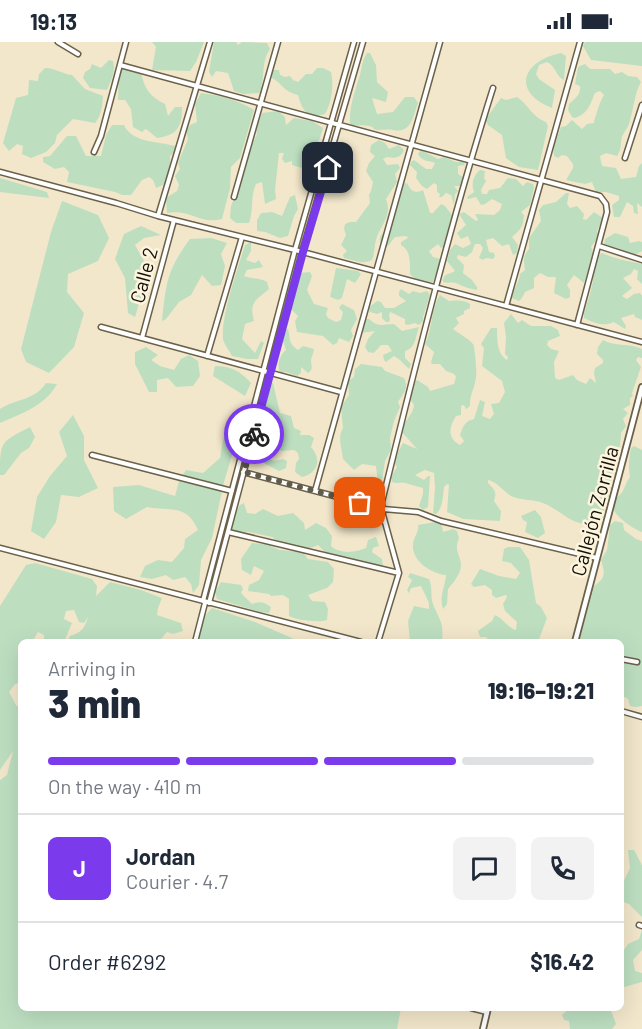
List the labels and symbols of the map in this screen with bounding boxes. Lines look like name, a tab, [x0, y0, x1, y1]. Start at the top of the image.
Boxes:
pin	[302, 142, 353, 193]
street label: Calle 2	[124, 244, 162, 306]
courier	[224, 404, 284, 464]
street label: Callejón Zorrilla	[565, 443, 623, 579]
pin	[334, 477, 385, 528]

